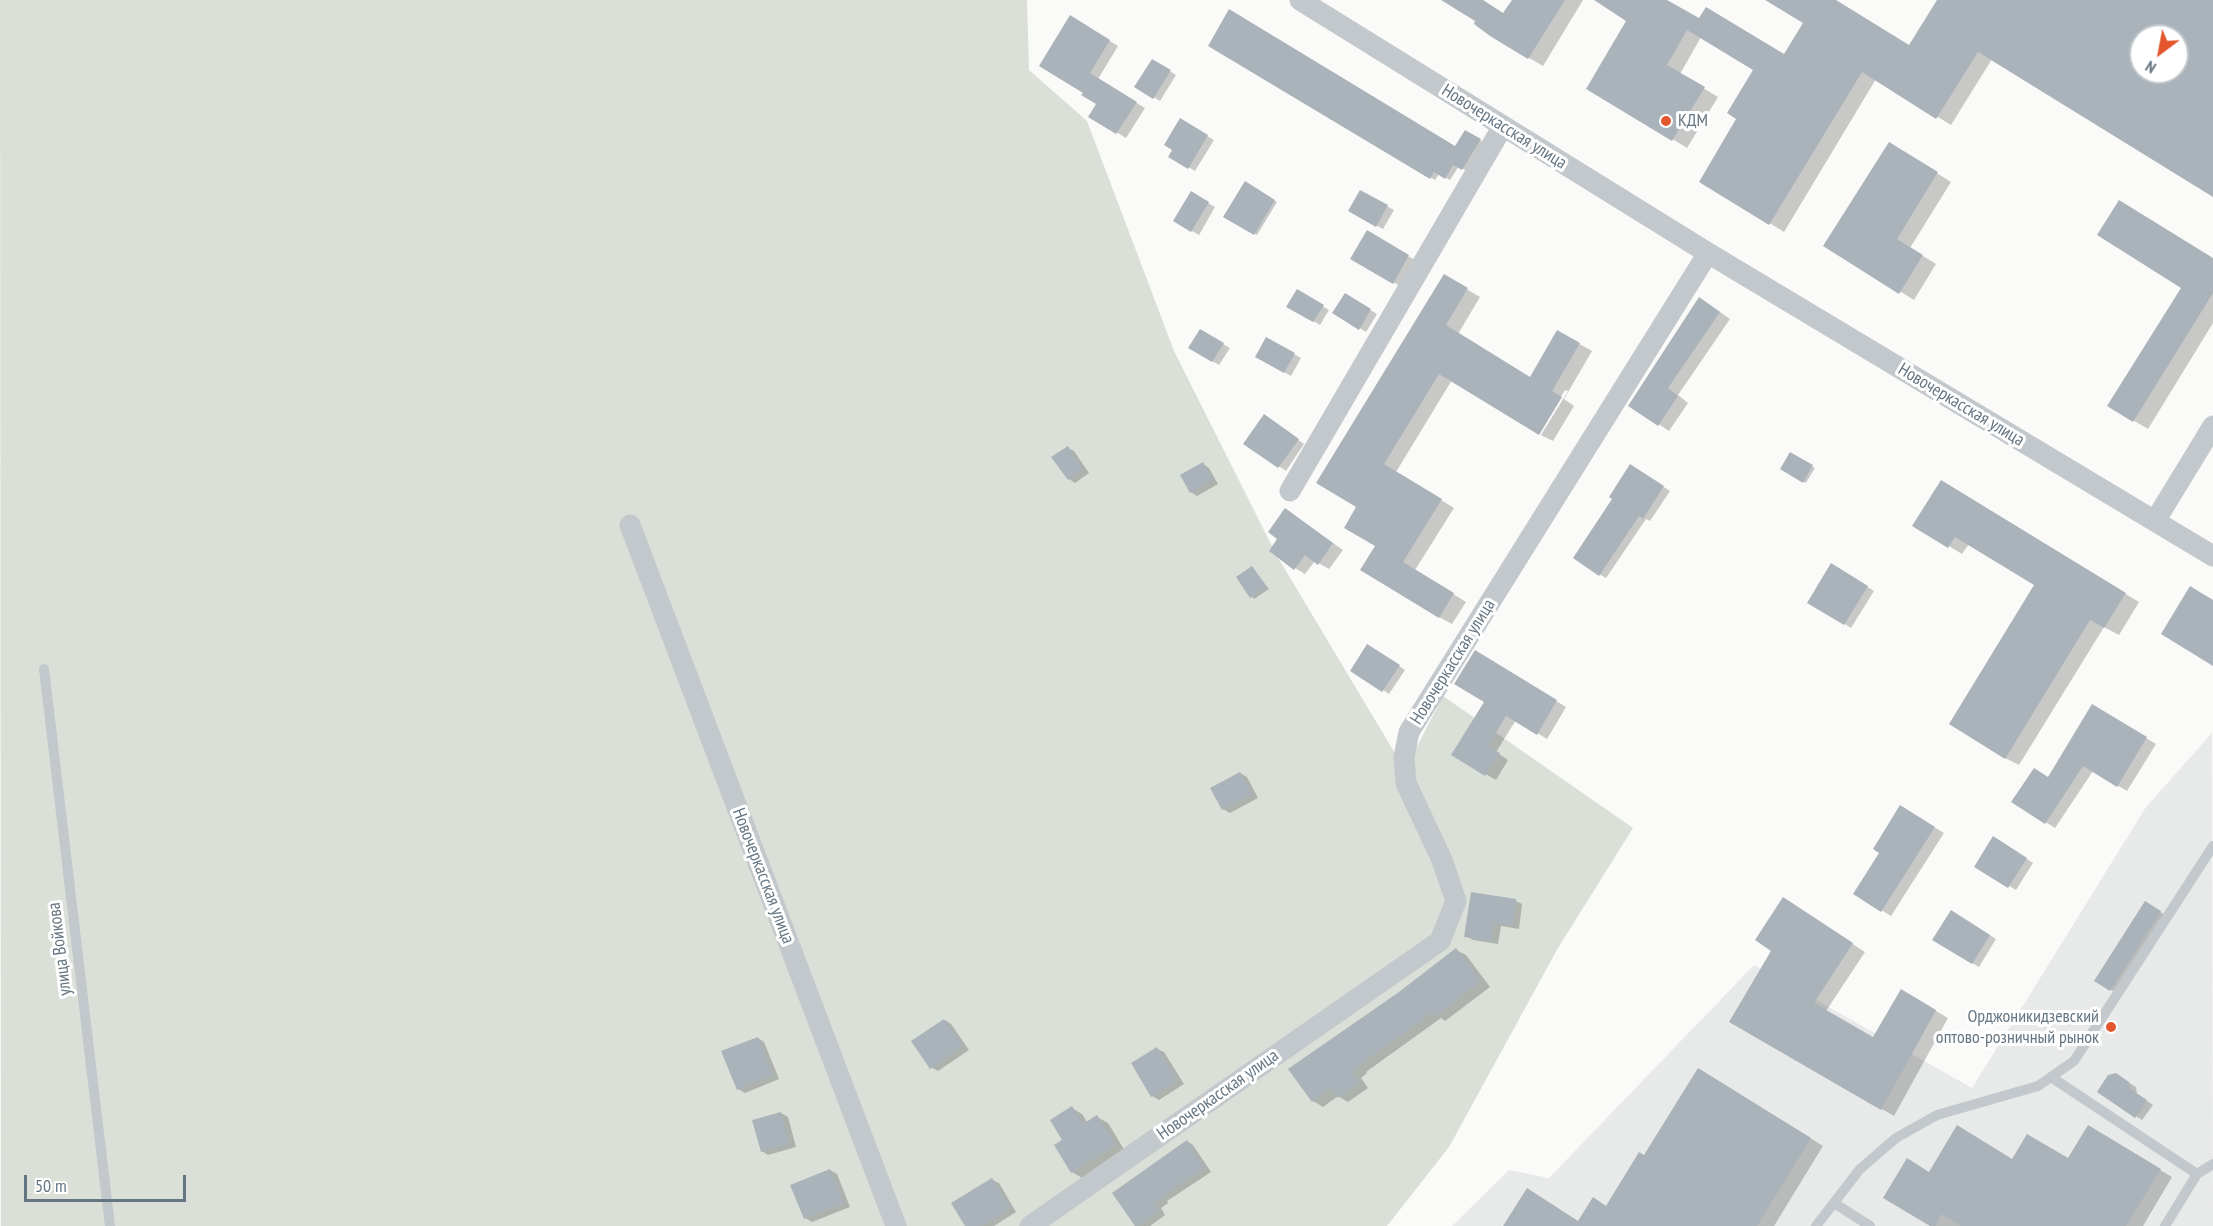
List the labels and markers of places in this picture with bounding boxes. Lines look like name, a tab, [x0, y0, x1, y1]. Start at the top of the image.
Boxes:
place label: КДМ	[1678, 110, 1708, 132]
marker: КДМ	[1659, 114, 1673, 128]
place label: Орджоникидзевский оптово-розничный рынок	[1936, 1006, 2099, 1048]
marker: Орджоникидзевский оптово-розничный рынок	[2104, 1020, 2118, 1034]

